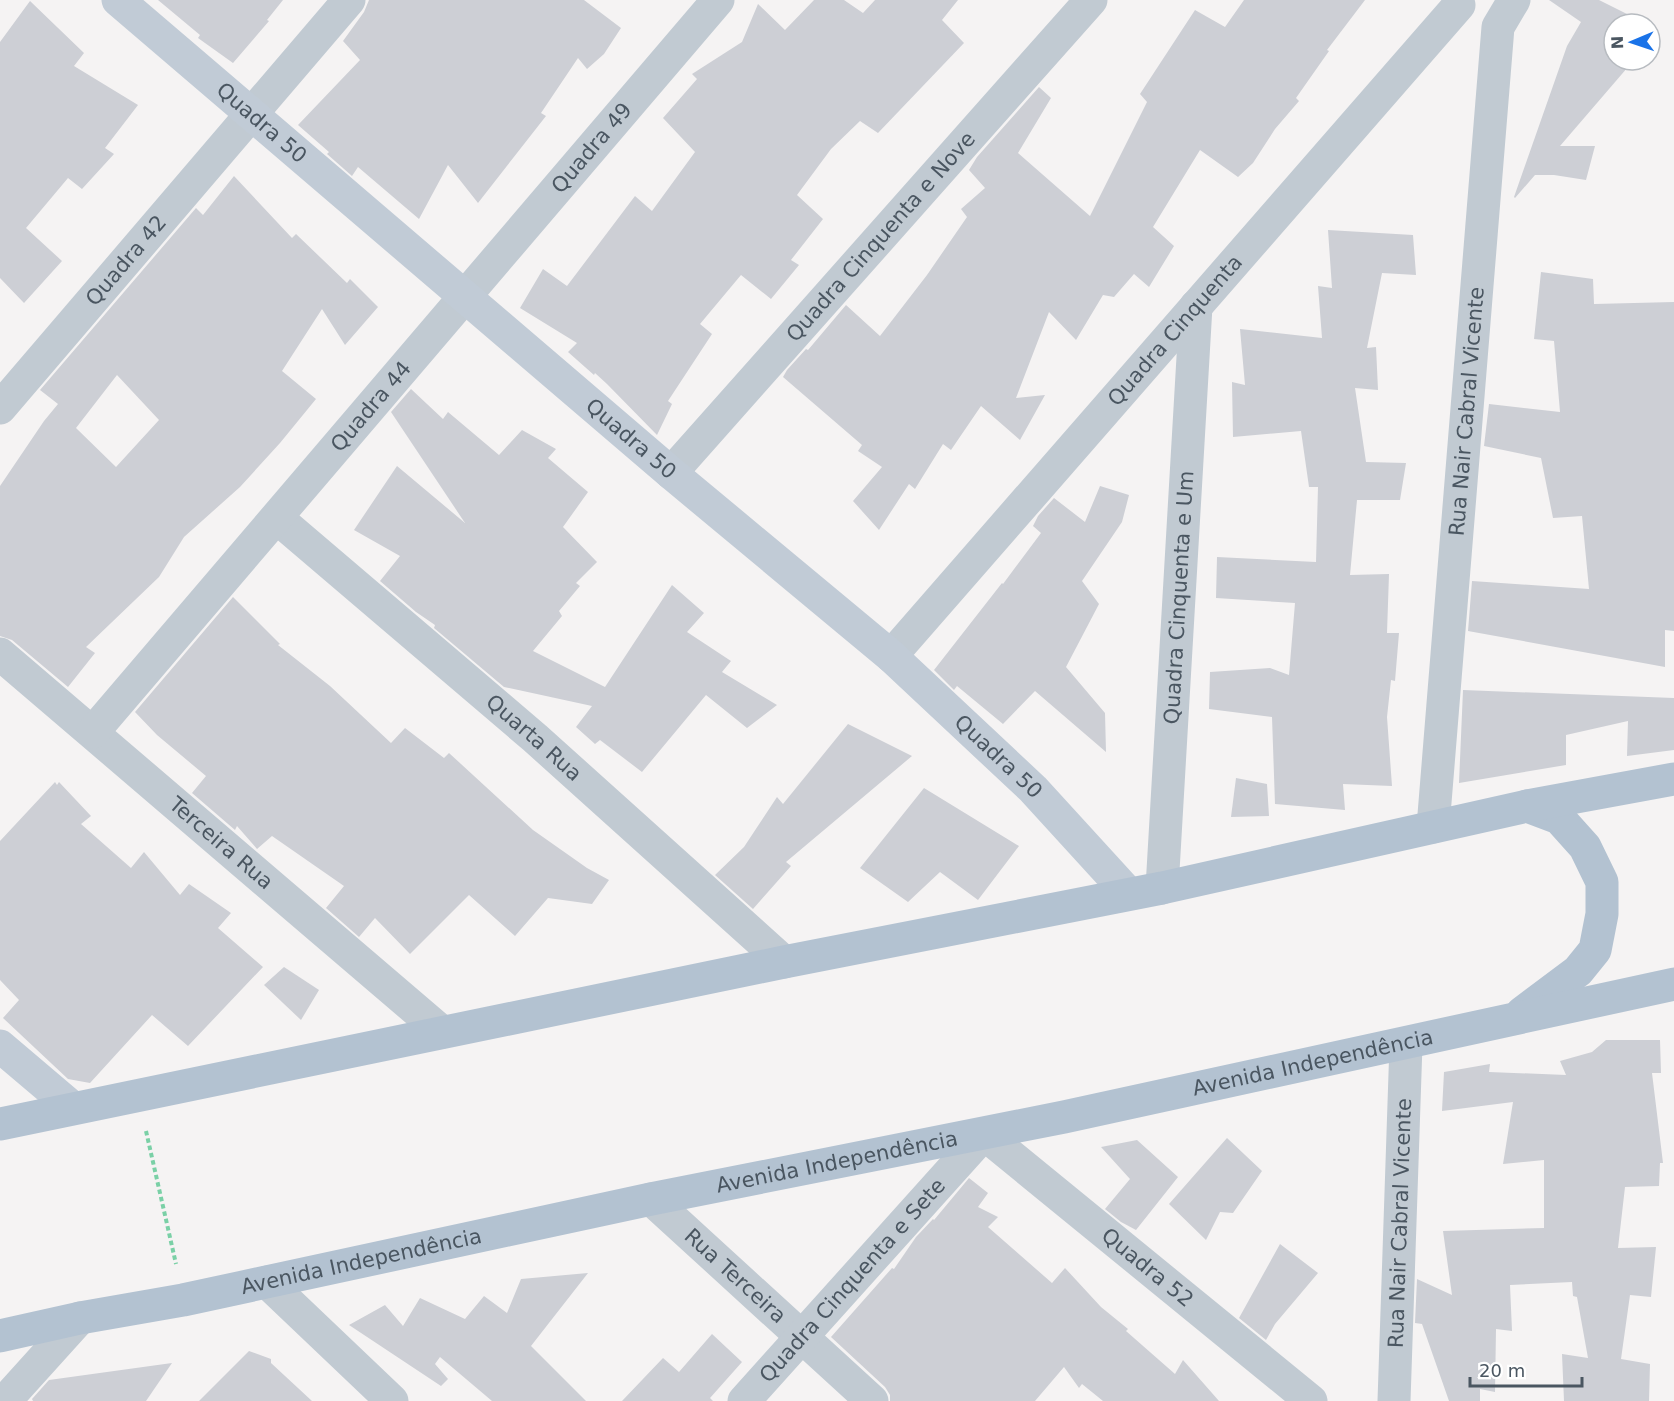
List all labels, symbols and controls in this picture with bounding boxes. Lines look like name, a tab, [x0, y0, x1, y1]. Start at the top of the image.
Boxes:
north arrow	[1602, 12, 1662, 72]
text: N	[1608, 35, 1627, 50]
street label: Quadra 50	[212, 78, 312, 168]
street label: Quadra 49	[547, 98, 637, 198]
street label: Quadra Cinquenta e Nove	[781, 127, 980, 346]
street label: Quadra 42	[81, 211, 171, 311]
street label: Quadra Cinquenta	[1103, 250, 1247, 411]
street label: Rua Nair Cabral Vicente	[1445, 286, 1489, 537]
street label: Quadra 44	[326, 356, 416, 457]
street label: Quadra 50	[581, 394, 681, 484]
street label: Quadra Cinquenta e Um	[1160, 470, 1198, 725]
street label: Quarta Rua	[481, 690, 586, 786]
street label: Quadra 50	[950, 710, 1047, 803]
street label: Terceira Rua	[164, 792, 278, 894]
street label: Avenida Independência	[1190, 1025, 1435, 1101]
street label: Rua Nair Cabral Vicente	[1384, 1098, 1416, 1348]
street label: Avenida Independência	[714, 1126, 960, 1198]
street label: Quadra Cinquenta e Sete	[755, 1174, 950, 1387]
street label: Quadra 52	[1097, 1223, 1198, 1312]
street label: Avenida Independência	[239, 1224, 484, 1299]
street label: Rua Terceira	[680, 1224, 791, 1328]
scale bar	[1470, 1350, 1582, 1388]
text: 20 m	[1479, 1360, 1525, 1381]

